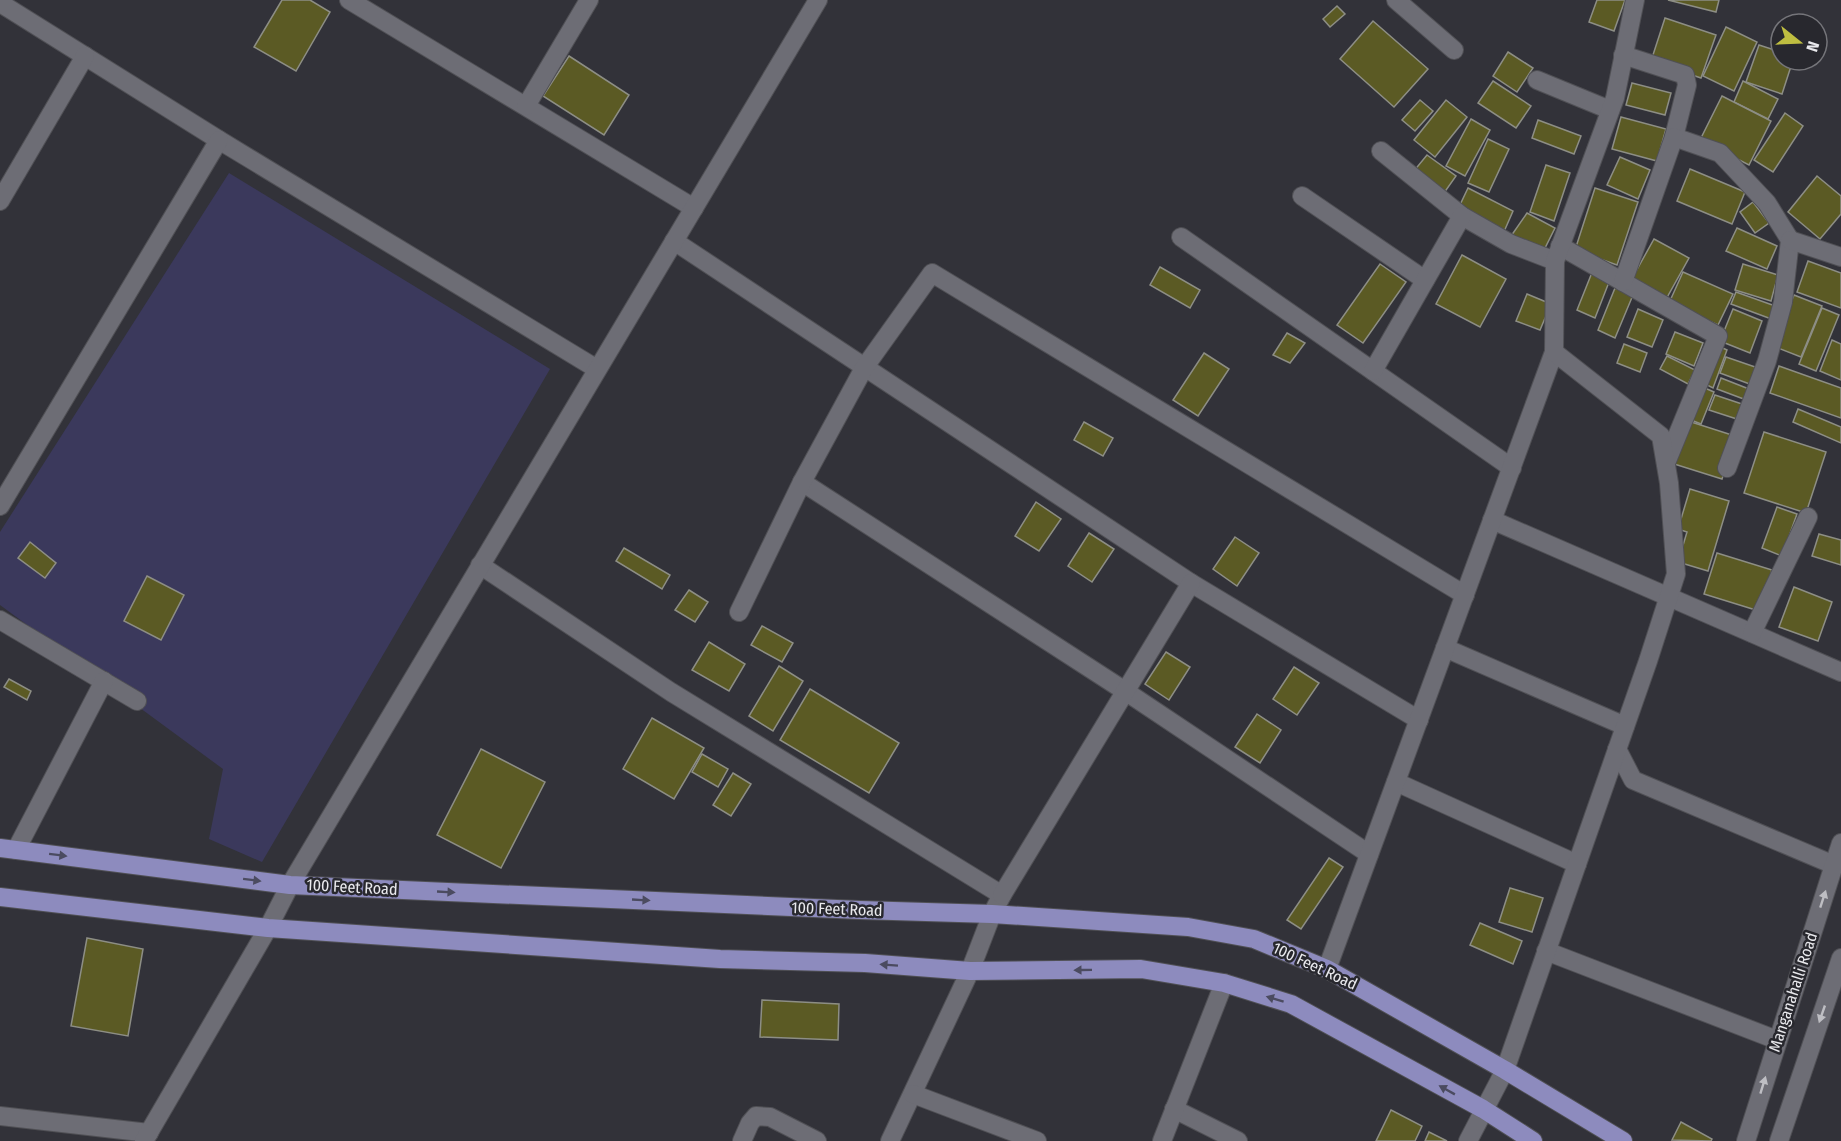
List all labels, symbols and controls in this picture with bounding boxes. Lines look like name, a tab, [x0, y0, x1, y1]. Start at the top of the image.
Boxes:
north arrow	[1769, 12, 1829, 72]
text: N	[1802, 39, 1823, 54]
one-way arrow	[49, 850, 68, 860]
one-way arrow	[242, 875, 261, 884]
street label: 100 Feet Road	[306, 875, 398, 899]
one-way arrow	[437, 887, 456, 896]
one-way arrow	[1818, 890, 1828, 908]
one-way arrow	[631, 896, 650, 905]
street label: 100 Feet Road	[791, 898, 883, 920]
street label: Manganahalli Road	[1765, 930, 1821, 1054]
street label: 100 Feet Road	[1270, 938, 1360, 994]
one-way arrow	[879, 960, 898, 970]
one-way arrow	[1074, 965, 1093, 975]
one-way arrow	[1266, 994, 1284, 1003]
one-way arrow	[1817, 1005, 1827, 1023]
one-way arrow	[1759, 1076, 1768, 1094]
one-way arrow	[1438, 1085, 1455, 1095]

